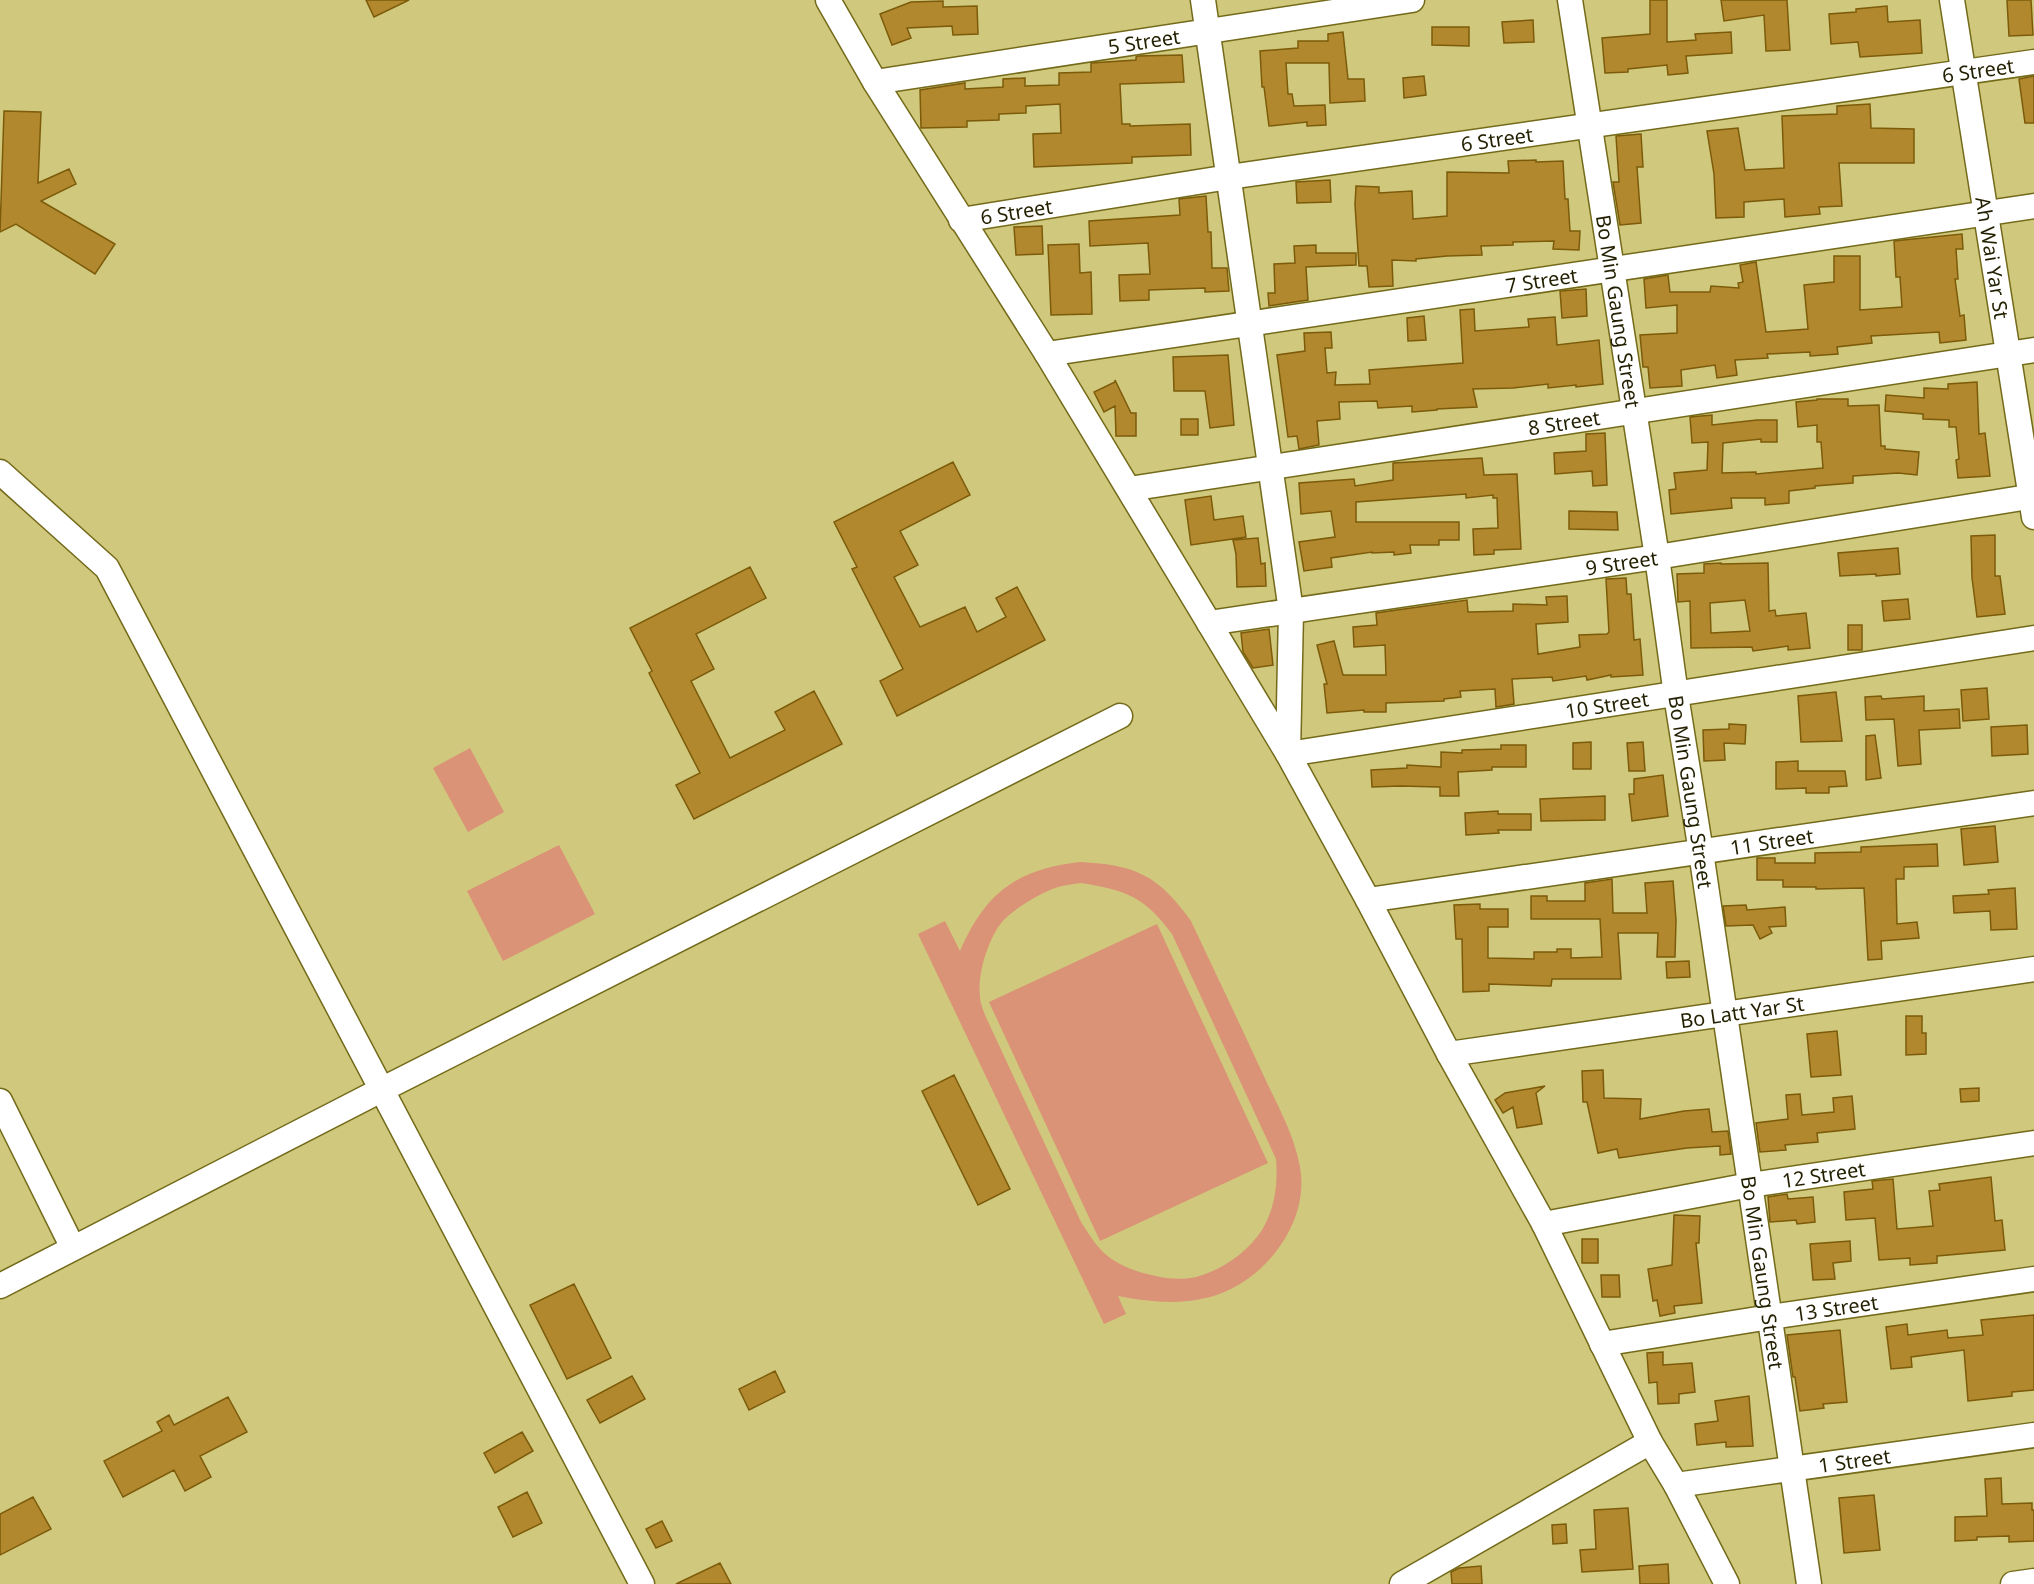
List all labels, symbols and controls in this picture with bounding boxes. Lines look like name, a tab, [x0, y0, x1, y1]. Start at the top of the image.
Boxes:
street label: 5 Street	[1106, 22, 1182, 60]
street label: 6 Street	[1940, 52, 2016, 88]
street label: 6 Street	[1459, 120, 1535, 157]
street label: 6 Street	[978, 192, 1054, 230]
street label: Ah Wai Yar St	[1970, 195, 2016, 321]
street label: Bo Min Gaung Street	[1590, 213, 1647, 410]
street label: 7 Street	[1504, 261, 1579, 299]
street label: 8 Street	[1526, 403, 1602, 441]
street label: 9 Street	[1584, 544, 1659, 581]
street label: 10 Street	[1563, 685, 1650, 724]
street label: Bo Min Gaung Street	[1663, 693, 1720, 890]
street label: 11 Street	[1728, 822, 1815, 861]
street label: Bo Latt Yar St	[1678, 989, 1806, 1034]
street label: 12 Street	[1780, 1155, 1867, 1194]
street label: Bo Min Gaung Street	[1735, 1174, 1791, 1371]
street label: 13 Street	[1793, 1288, 1880, 1327]
street label: 1 Street	[1816, 1442, 1892, 1478]

